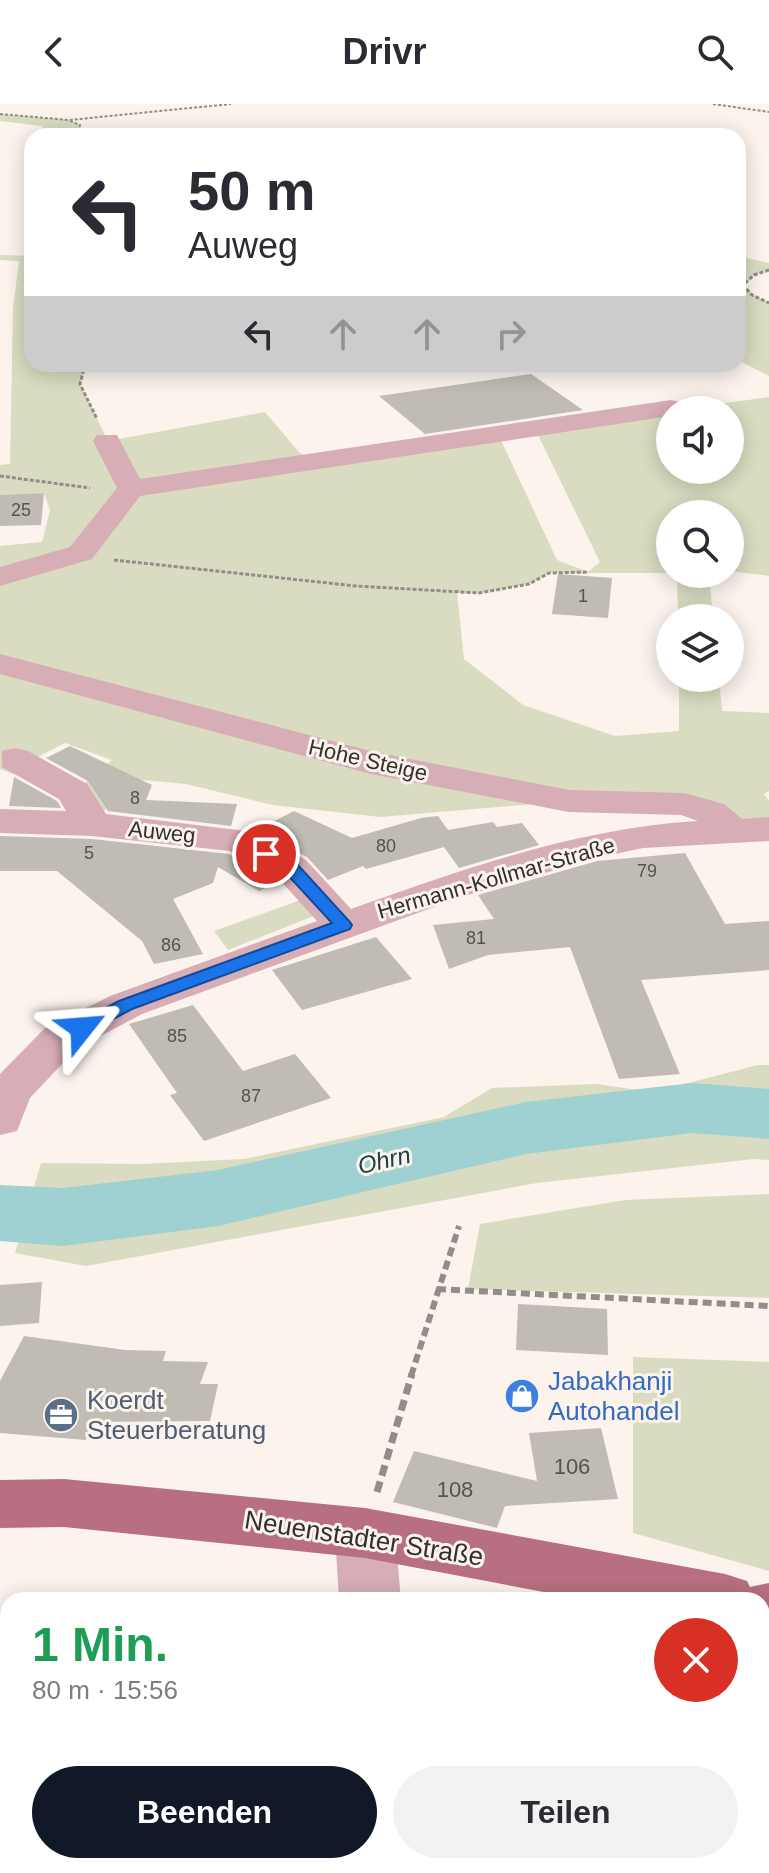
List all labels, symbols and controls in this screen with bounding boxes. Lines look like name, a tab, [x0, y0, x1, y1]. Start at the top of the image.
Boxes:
icon: back	[32, 30, 76, 74]
icon: search	[693, 30, 737, 74]
text: Drivr	[342, 31, 427, 72]
text: 50 m	[188, 159, 316, 222]
icon: left	[56, 160, 160, 264]
text: Auweg	[188, 225, 298, 266]
icon: left	[237, 312, 281, 356]
icon: ahead	[321, 312, 365, 356]
icon: ahead	[405, 312, 449, 356]
icon: right	[489, 312, 533, 356]
map controls	[656, 396, 744, 692]
button: sound	[656, 396, 744, 484]
house number: 25	[11, 500, 31, 520]
button: search	[656, 500, 744, 588]
house number: 1	[578, 586, 588, 606]
button: layers	[656, 604, 744, 692]
street label: Hohe Steige	[306, 734, 430, 786]
house number: 8	[130, 788, 140, 808]
street label: Auweg	[127, 816, 197, 848]
pin	[232, 820, 300, 888]
icon: arrive	[244, 832, 288, 876]
street label: Hermann-Kollmar-Straße	[374, 832, 618, 924]
house number: 80	[376, 836, 396, 856]
house number: 5	[84, 843, 94, 863]
house number: 79	[637, 861, 657, 881]
house number: 81	[466, 928, 486, 948]
house number: 86	[161, 935, 181, 955]
position arrow	[40, 986, 124, 1070]
house number: 85	[167, 1026, 187, 1046]
house number: 87	[241, 1086, 261, 1106]
water label: Ohrn	[355, 1141, 413, 1179]
place label: Jabakhanji Autohandel	[548, 1366, 680, 1426]
shop icon: Jabakhanji Autohandel	[503, 1377, 541, 1415]
place label: Koerdt Steuerberatung	[87, 1385, 266, 1445]
office icon: Koerdt Steuerberatung	[42, 1396, 80, 1434]
house number: 106	[554, 1454, 590, 1479]
house number: 108	[437, 1477, 473, 1502]
street label: Neuenstadter Straße	[242, 1504, 486, 1572]
text: 1 Min.	[32, 1618, 168, 1671]
button: close	[654, 1618, 738, 1702]
text: 80 m · 15:56	[32, 1675, 178, 1705]
button: Beenden	[32, 1766, 377, 1858]
button: Teilen	[393, 1766, 738, 1858]

